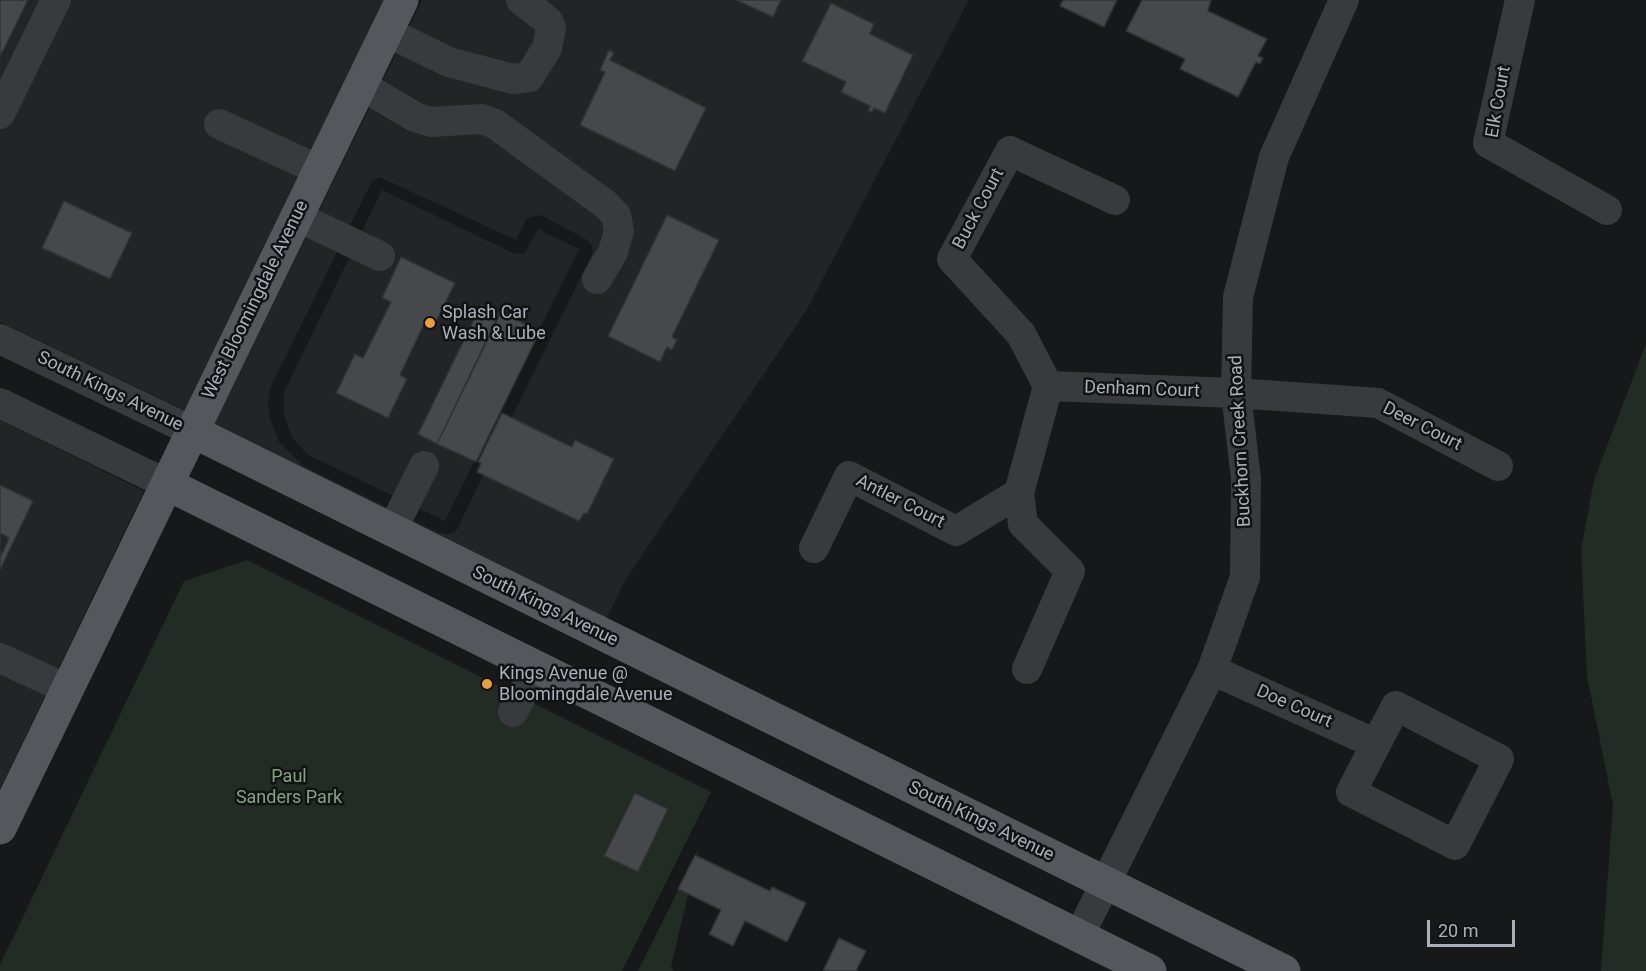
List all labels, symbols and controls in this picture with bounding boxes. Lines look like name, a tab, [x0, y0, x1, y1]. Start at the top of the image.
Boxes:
street label: Elk Court	[1482, 64, 1516, 140]
street label: Buck Court	[949, 165, 1009, 253]
street label: West Bloomingdale Avenue	[198, 197, 314, 403]
place label: Splash Car Wash & Lube	[442, 302, 546, 344]
marker: Splash Car Wash & Lube	[423, 316, 437, 330]
street label: South Kings Avenue	[34, 347, 186, 437]
street label: Buckhorn Creek Road	[1226, 355, 1256, 527]
street label: Denham Court	[1084, 377, 1200, 403]
street label: Deer Court	[1379, 398, 1465, 456]
street label: Antler Court	[852, 470, 948, 534]
street label: South Kings Avenue	[469, 562, 621, 652]
place label: Kings Avenue @ Bloomingdale Avenue	[499, 663, 673, 706]
marker: Kings Avenue @ Bloomingdale Avenue	[480, 677, 494, 691]
street label: Doe Court	[1253, 681, 1335, 733]
park label: Paul Sanders Park	[236, 766, 342, 808]
street label: South Kings Avenue	[905, 777, 1057, 867]
scale bar	[1430, 908, 1518, 946]
text: 20 m	[1438, 920, 1478, 941]

